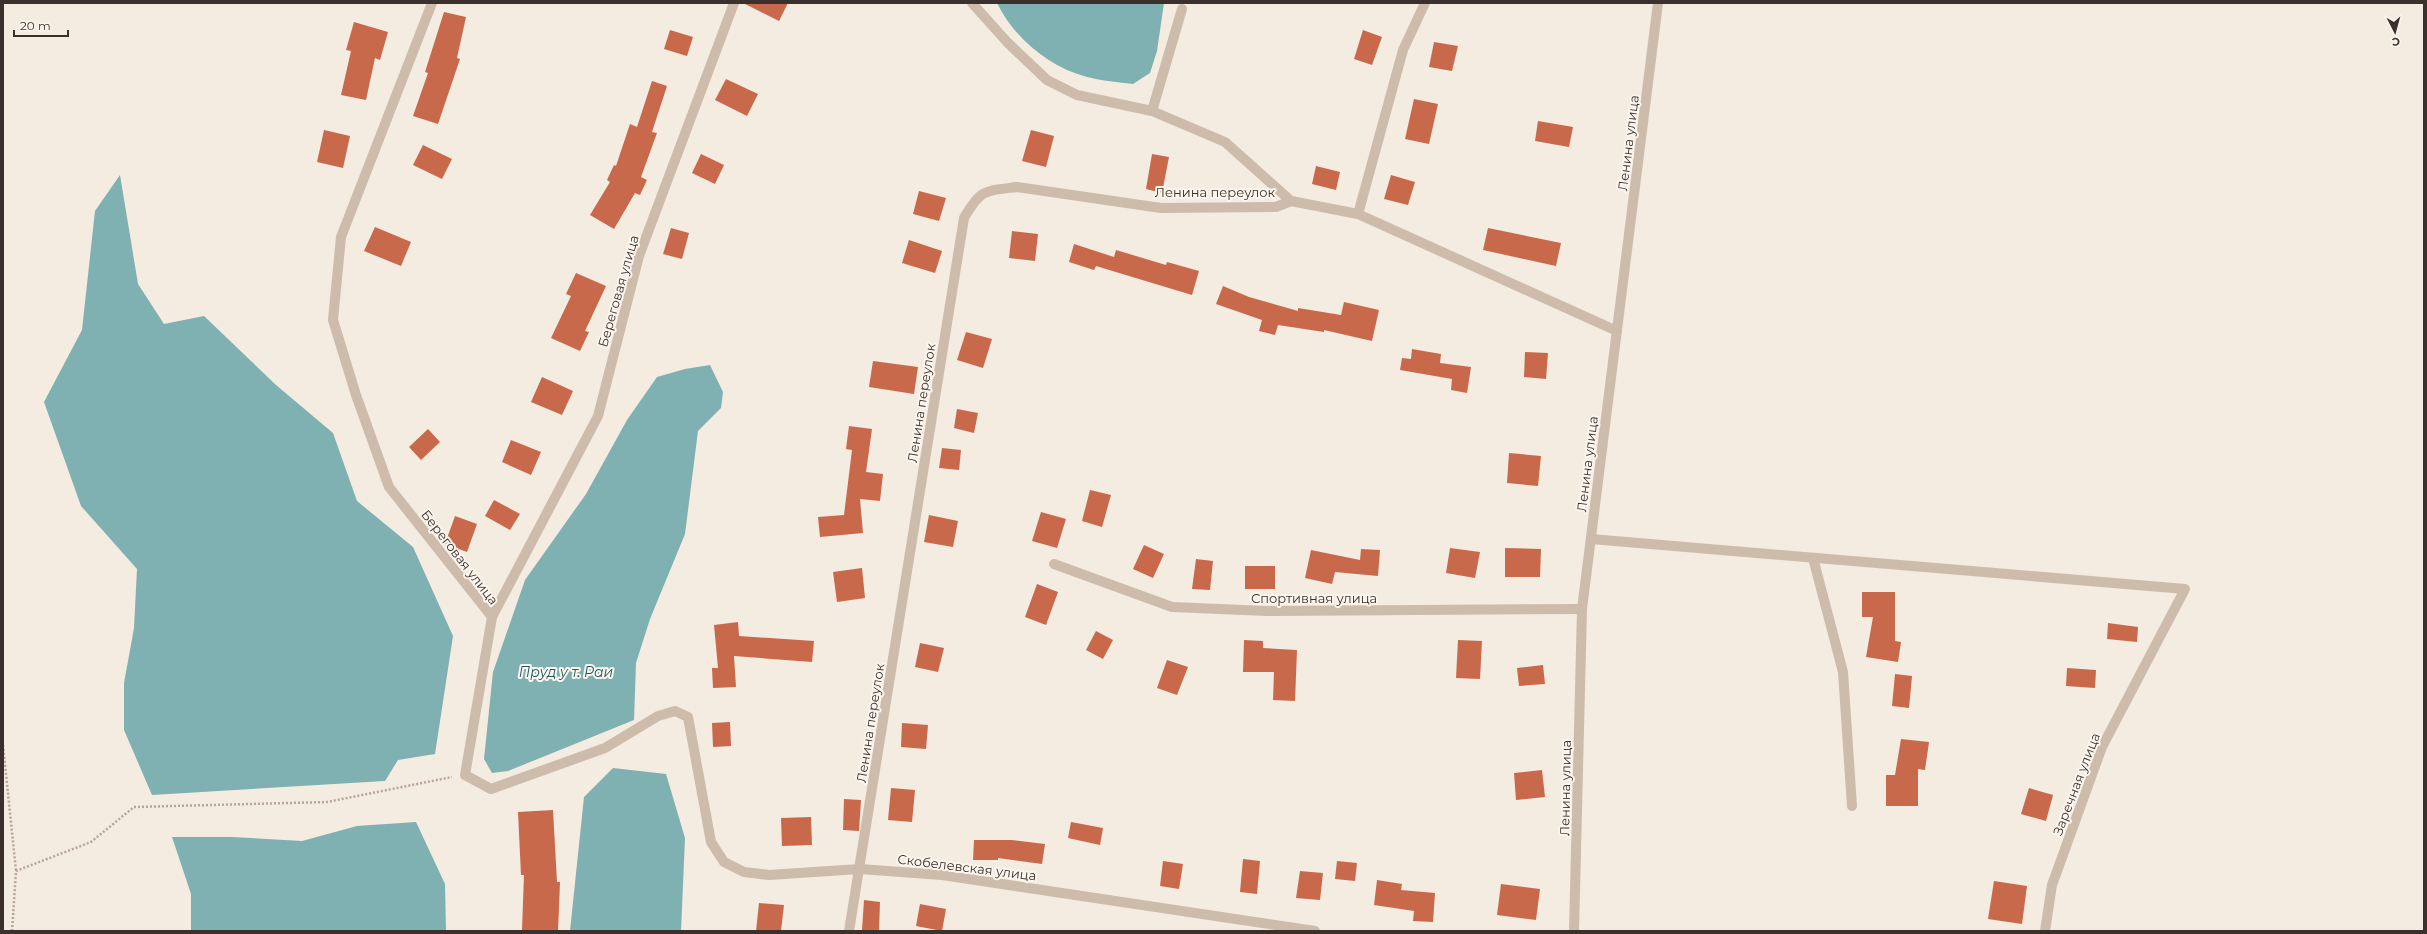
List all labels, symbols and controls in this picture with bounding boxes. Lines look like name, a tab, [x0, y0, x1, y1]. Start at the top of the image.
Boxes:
scale bar	[14, 12, 68, 38]
north arrow	[2375, 12, 2415, 52]
text: 20 m	[20, 18, 51, 33]
text: С	[2391, 35, 2401, 49]
street label: Ленина улица	[1614, 94, 1642, 192]
street label: Ленина переулок	[1155, 184, 1276, 200]
street label: Береговая улица	[594, 233, 642, 349]
street label: Ленина переулок	[904, 342, 938, 464]
street label: Ленина улица	[1573, 415, 1601, 513]
street label: Береговая улица	[418, 506, 502, 608]
street label: Спортивная улица	[1251, 590, 1377, 606]
street label: Ленина переулок	[853, 662, 887, 784]
water label: Пруд у т. Раи	[519, 663, 613, 681]
street label: Заречная улица	[2049, 730, 2103, 838]
street label: Ленина улица	[1556, 740, 1574, 836]
street label: Скобелевская улица	[897, 851, 1037, 883]

